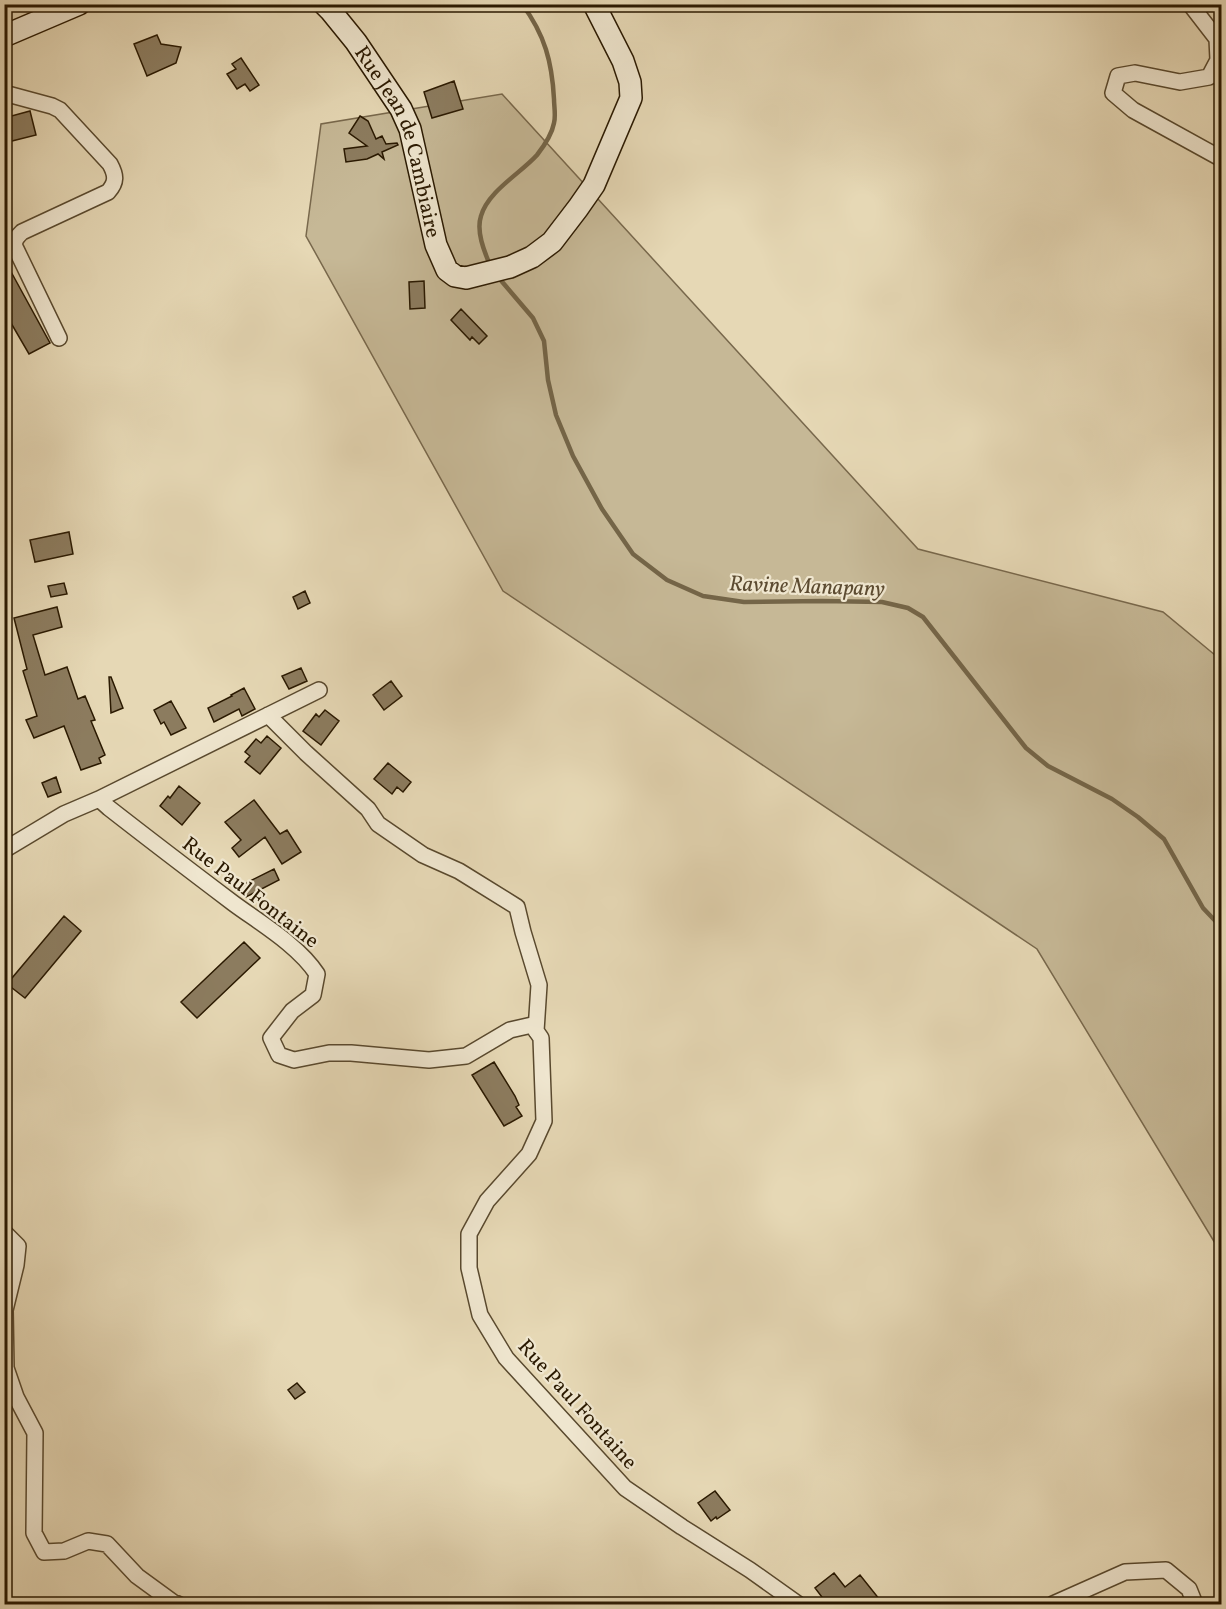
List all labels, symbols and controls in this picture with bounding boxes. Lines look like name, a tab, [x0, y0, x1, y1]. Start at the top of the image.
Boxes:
street label: Rue Jean de Cambiaire	[347, 40, 447, 241]
water label: Ravine Manapany	[728, 569, 885, 606]
street label: Rue Paul Fontaine	[176, 831, 325, 956]
street label: Rue Paul Fontaine	[510, 1333, 643, 1477]

